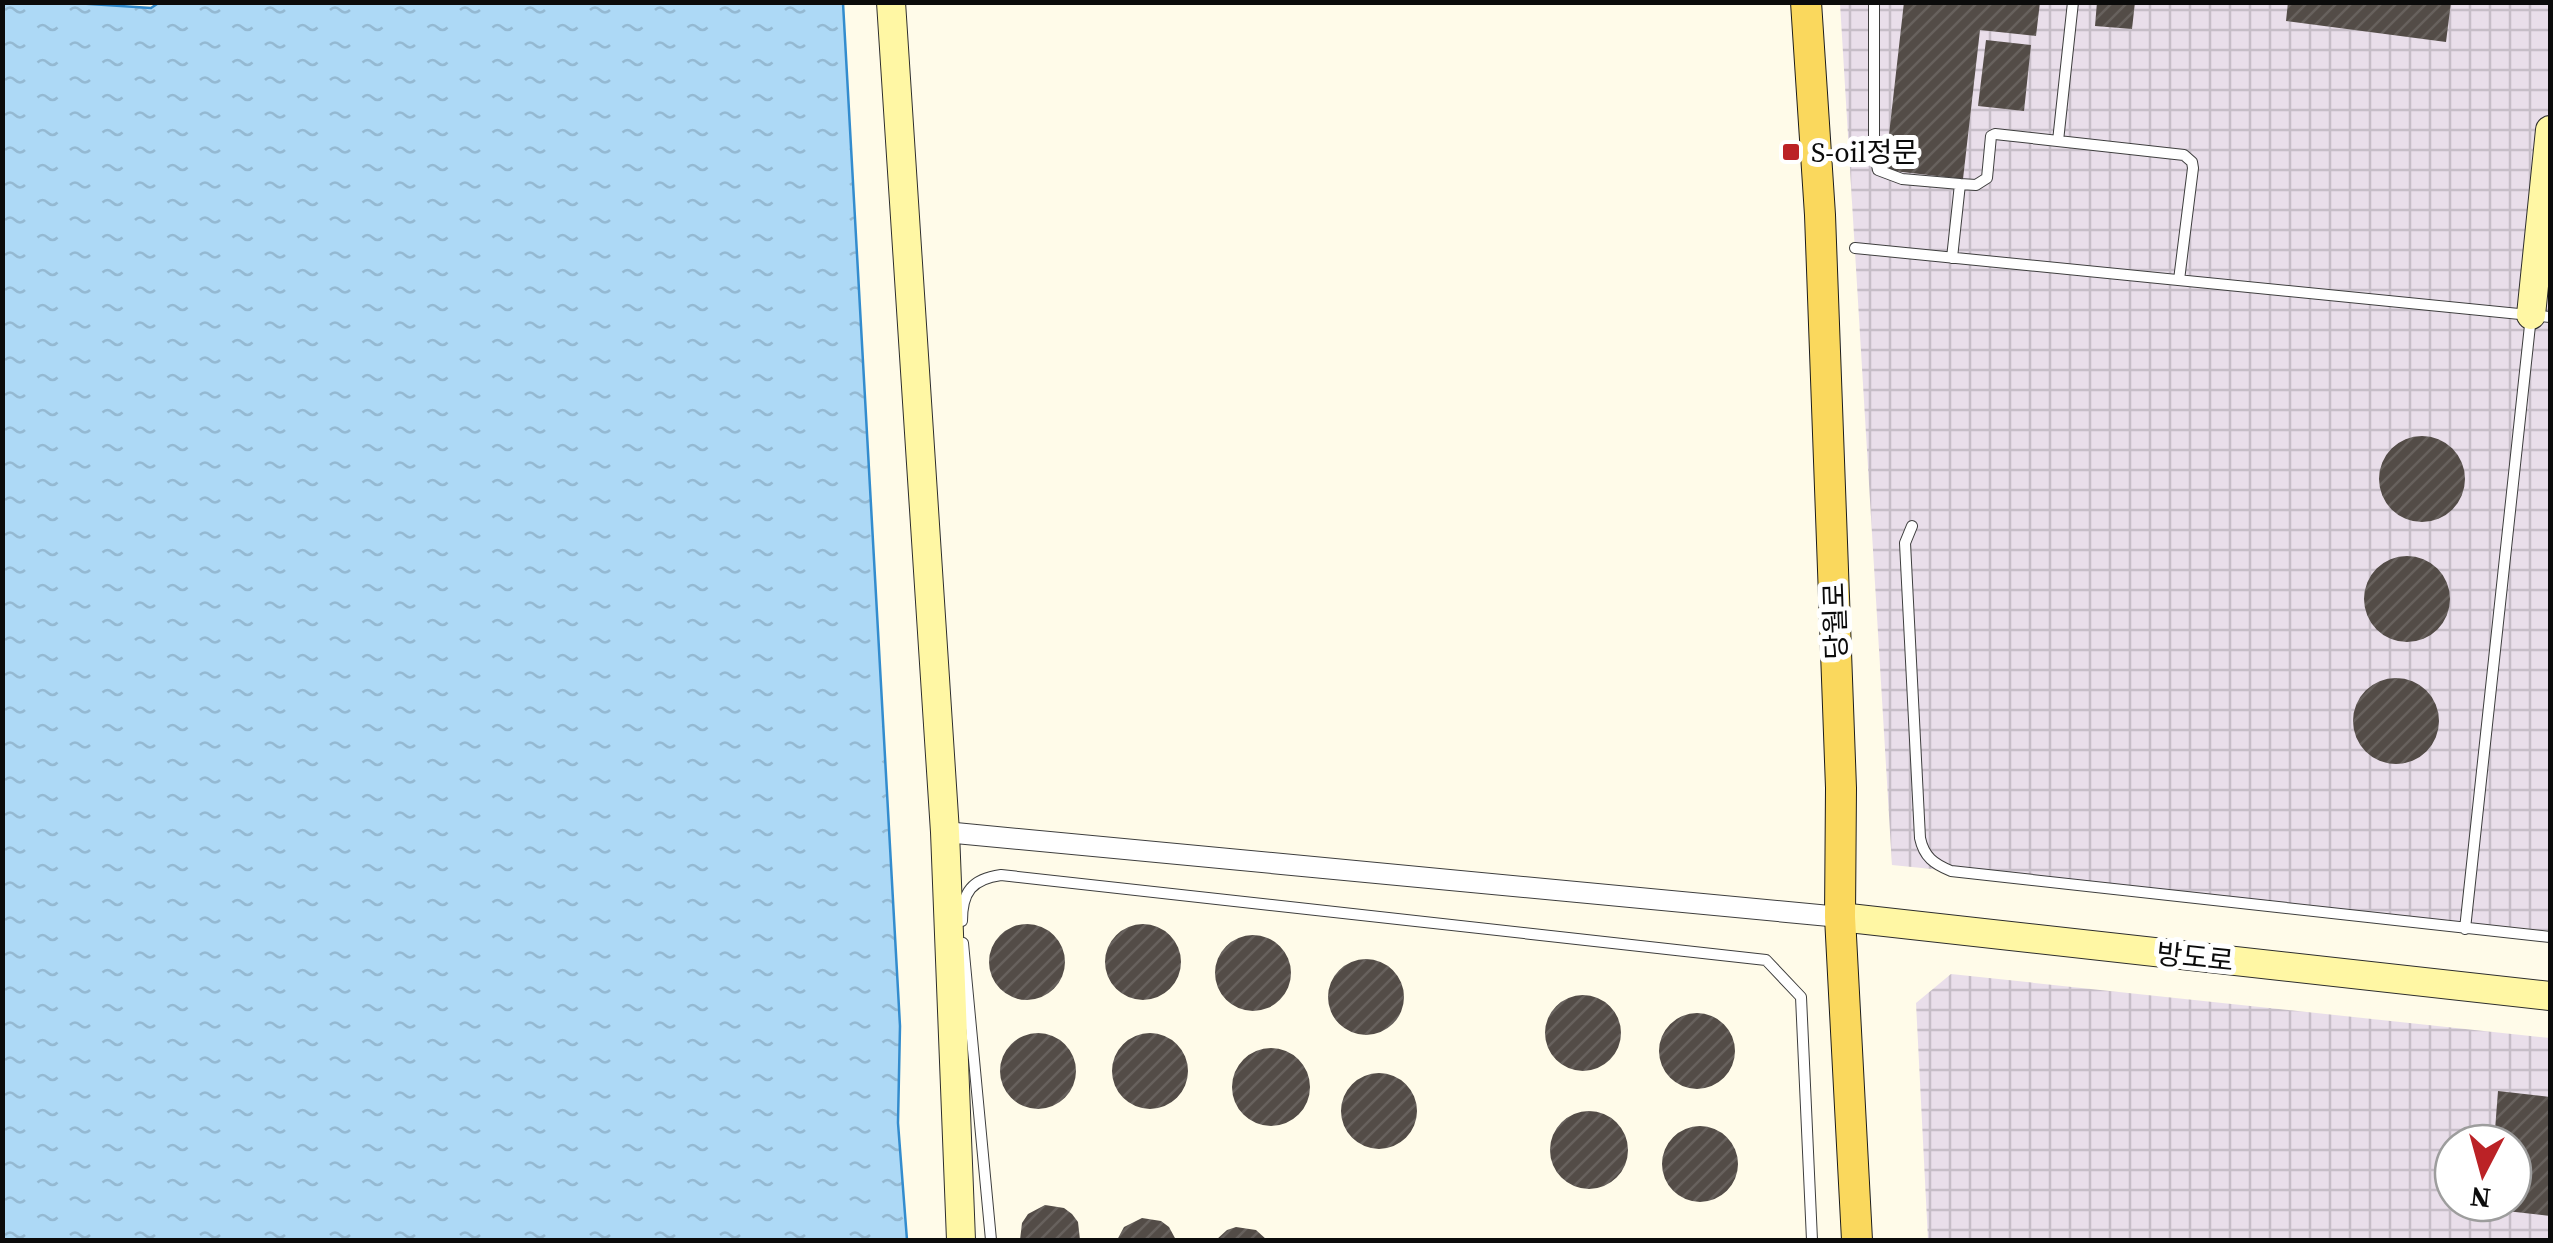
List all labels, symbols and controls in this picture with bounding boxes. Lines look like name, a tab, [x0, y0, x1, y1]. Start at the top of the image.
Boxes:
place label: S-oil정문	[1811, 133, 1918, 171]
marker: S-oil정문	[1780, 141, 1802, 163]
street label: 당월로	[1815, 582, 1855, 660]
street label: 방도로	[2155, 934, 2235, 980]
north arrow	[2433, 1123, 2533, 1223]
text: N	[2468, 1178, 2493, 1218]

